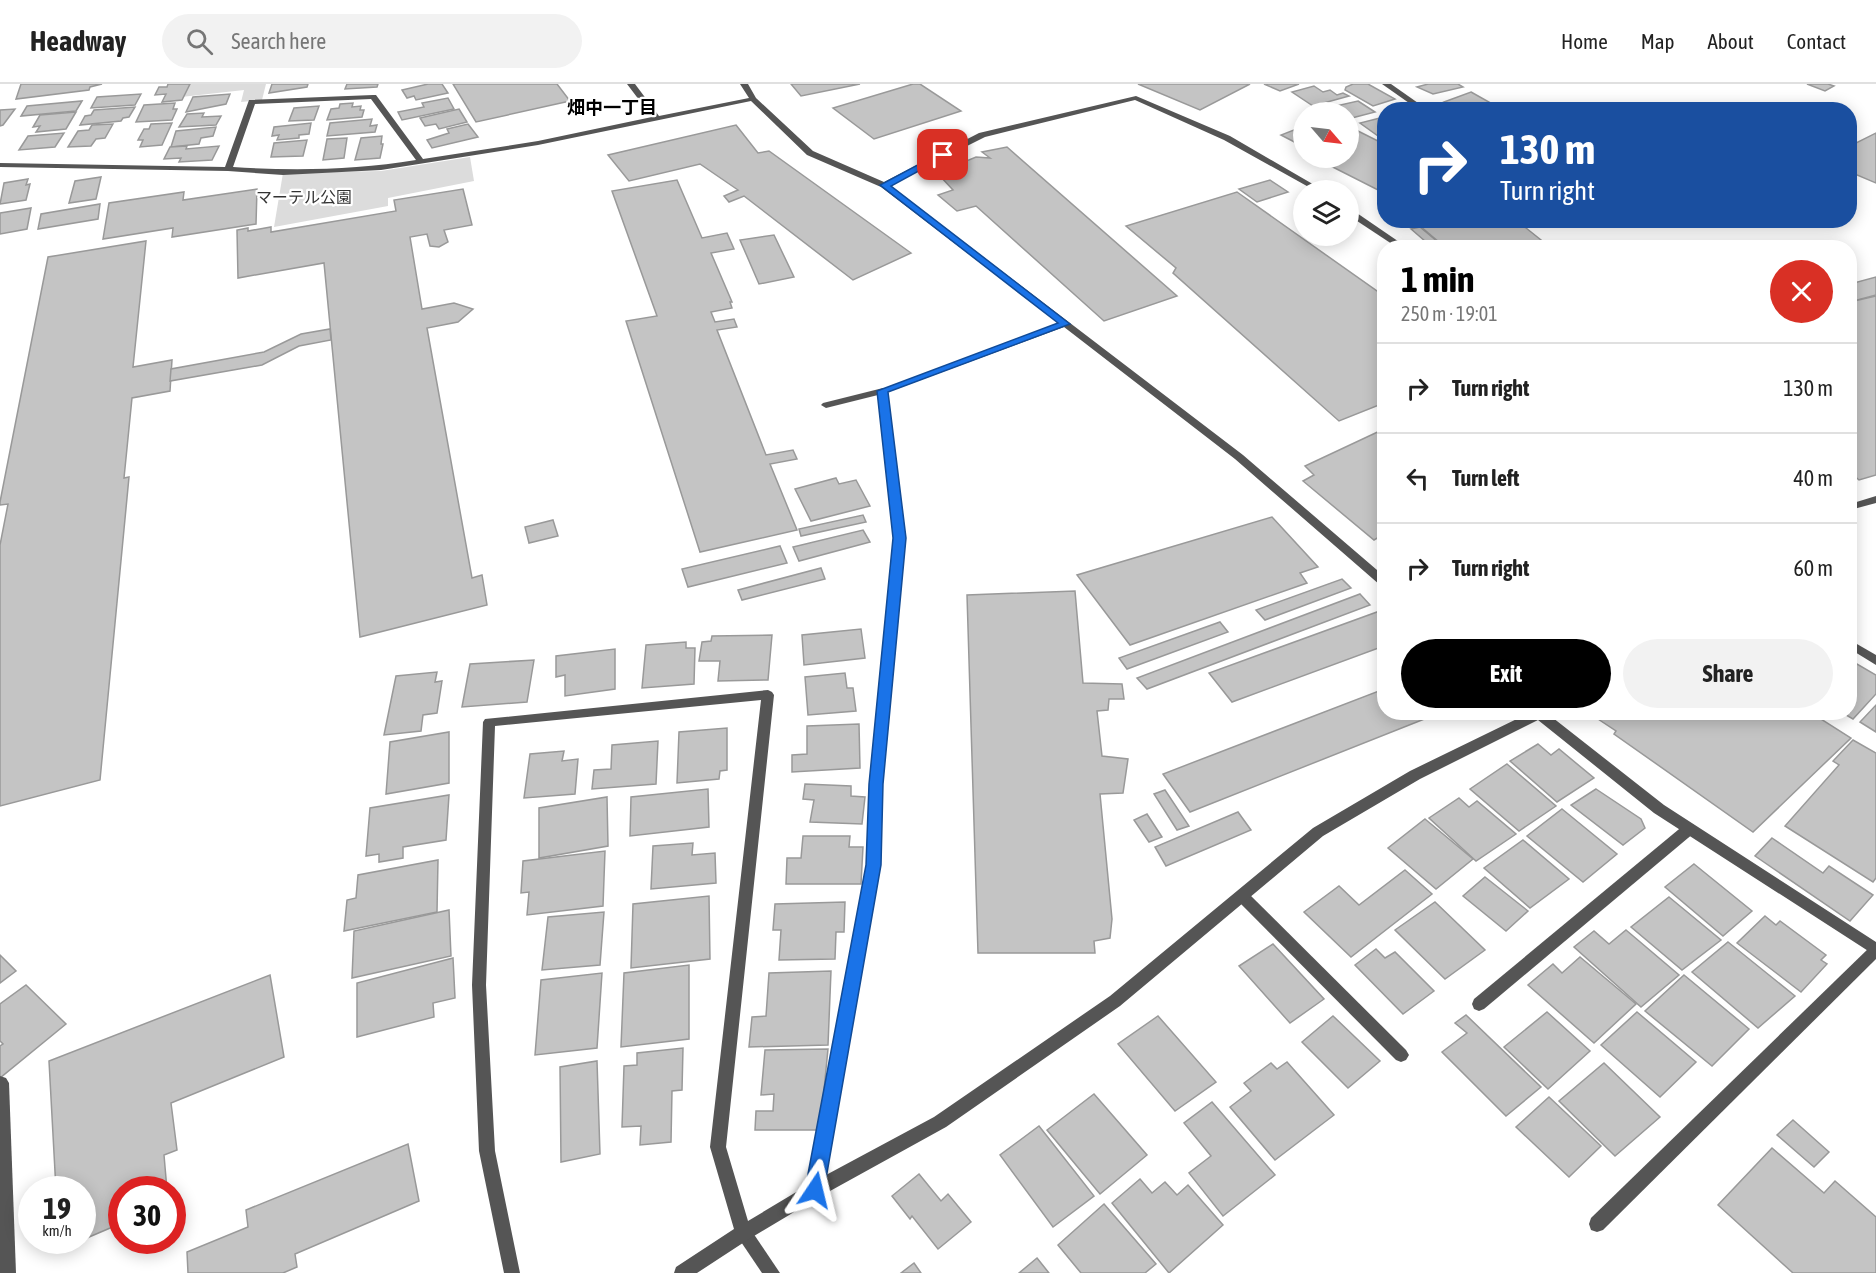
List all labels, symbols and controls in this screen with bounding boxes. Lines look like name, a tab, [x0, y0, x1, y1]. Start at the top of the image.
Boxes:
search box	[162, 14, 582, 68]
text: Headway	[30, 25, 126, 57]
icon: search	[183, 25, 216, 58]
text: Search here	[231, 28, 326, 54]
text: Home	[1561, 29, 1608, 53]
text: Map	[1641, 29, 1675, 53]
text: About	[1708, 29, 1754, 53]
text: Contact	[1787, 29, 1846, 53]
district label: 畑中一丁目	[567, 97, 657, 118]
north arrow	[1293, 102, 1359, 168]
map controls	[1293, 102, 1359, 246]
text: 130 m	[1500, 125, 1595, 173]
icon: right	[1401, 126, 1479, 204]
pin	[917, 129, 968, 180]
icon: arrive	[926, 138, 959, 171]
text: Turn right	[1500, 175, 1595, 206]
button: layers	[1293, 180, 1359, 246]
park label: マーテル公園	[256, 188, 352, 206]
text: 1 min	[1401, 258, 1475, 300]
button: close	[1770, 260, 1833, 323]
text: 250 m · 19:01	[1401, 302, 1498, 325]
icon: right	[1401, 372, 1434, 405]
text: Turn right	[1452, 375, 1529, 401]
text: 130 m	[1783, 375, 1833, 401]
icon: left	[1401, 462, 1434, 495]
text: Turn left	[1452, 465, 1519, 491]
text: 40 m	[1793, 465, 1833, 491]
icon: right	[1401, 552, 1434, 585]
text: Turn right	[1452, 555, 1529, 581]
text: 60 m	[1793, 555, 1833, 581]
button: Exit	[1401, 639, 1611, 708]
button: Share	[1623, 639, 1833, 708]
position arrow	[783, 1158, 847, 1222]
speed limit sign: 30	[108, 1176, 186, 1254]
text: 19	[43, 1191, 71, 1225]
text: km/h	[42, 1222, 72, 1239]

